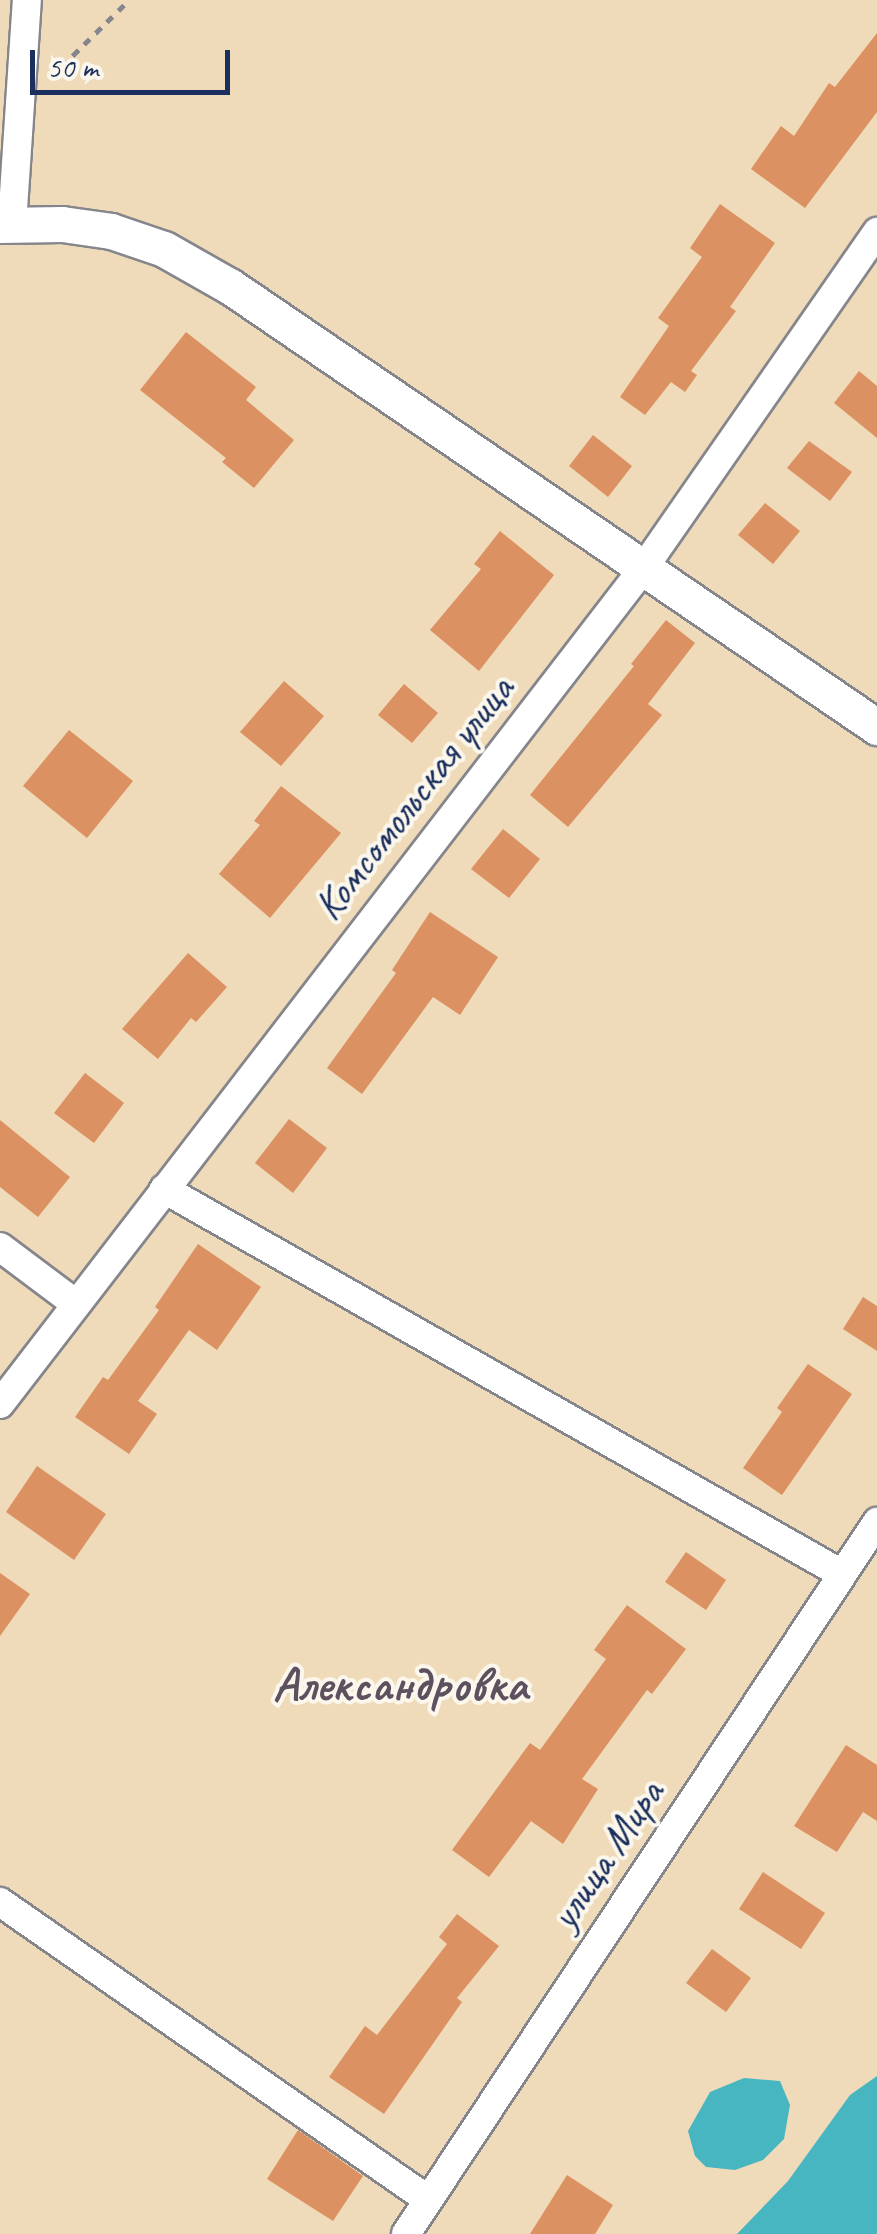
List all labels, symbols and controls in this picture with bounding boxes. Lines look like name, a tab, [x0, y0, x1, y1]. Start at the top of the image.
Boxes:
scale bar	[35, 30, 235, 92]
text: 50 m	[47, 48, 98, 86]
street label: Комсомольская улица	[302, 664, 526, 932]
district label: Александровка	[273, 1656, 527, 1714]
street label: улица Мира	[539, 1771, 675, 1939]

